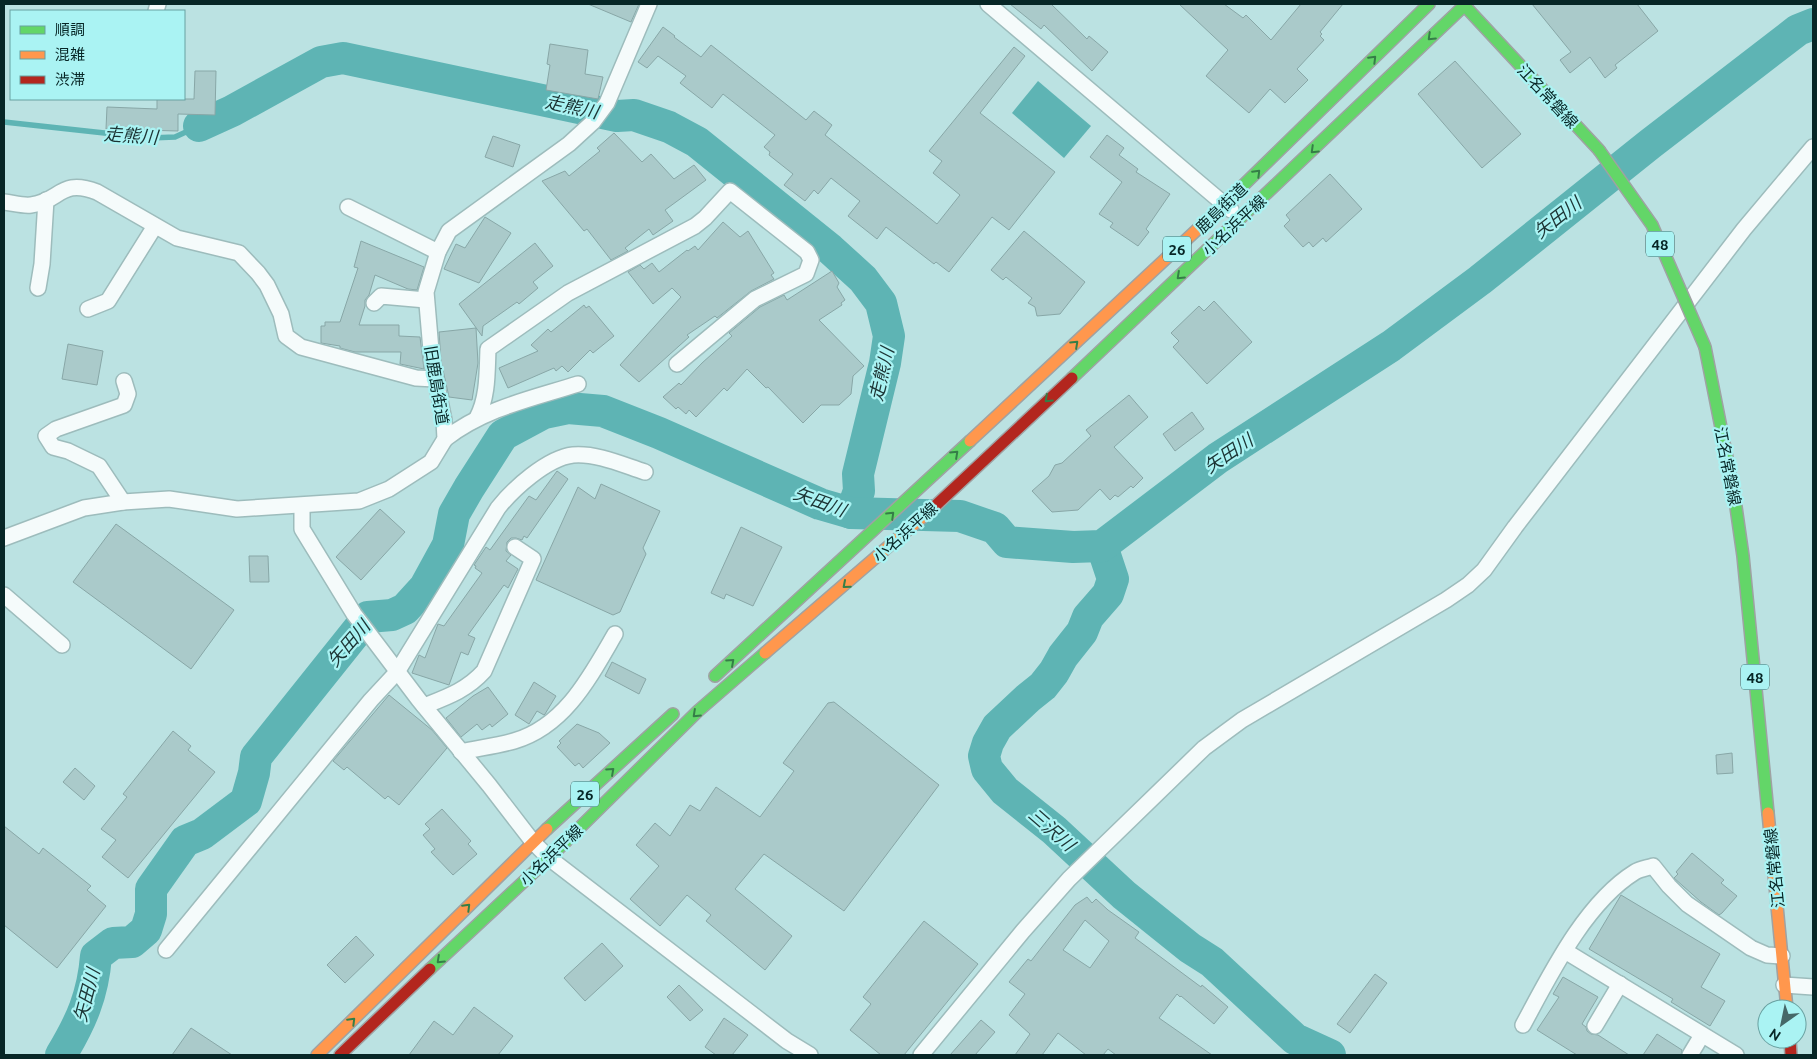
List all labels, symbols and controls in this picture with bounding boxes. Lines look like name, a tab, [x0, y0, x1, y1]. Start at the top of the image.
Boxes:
legend	[10, 10, 185, 100]
text: 順調	[55, 21, 85, 38]
one-way arrow	[1428, 32, 1437, 41]
text: 混雑	[55, 46, 85, 63]
one-way arrow	[1367, 56, 1376, 65]
street label: 江名常磐線	[1514, 61, 1582, 131]
text: 渋滞	[55, 71, 85, 88]
water label: 走熊川	[544, 91, 602, 122]
water label: 走熊川	[103, 123, 161, 147]
one-way arrow	[1310, 144, 1319, 153]
one-way arrow	[1251, 170, 1260, 179]
street label: 鹿島街道	[1192, 179, 1250, 237]
street label: 小名浜平線	[1199, 191, 1269, 259]
water label: 矢田川	[1530, 191, 1586, 242]
road number: 48	[1646, 232, 1674, 256]
road number: 26	[1163, 236, 1191, 262]
one-way arrow	[1177, 270, 1186, 279]
one-way arrow	[1069, 341, 1078, 350]
water label: 走熊川	[865, 343, 897, 403]
street label: 旧鹿島街道	[422, 344, 452, 426]
one-way arrow	[1045, 393, 1054, 402]
street label: 江名常磐線	[1712, 425, 1744, 507]
water label: 矢田川	[1200, 428, 1258, 476]
one-way arrow	[950, 451, 959, 460]
water label: 矢田川	[791, 482, 851, 520]
street label: 小名浜平線	[869, 499, 941, 565]
one-way arrow	[885, 511, 894, 520]
one-way arrow	[842, 579, 851, 588]
water label: 矢田川	[323, 615, 375, 670]
one-way arrow	[725, 659, 734, 668]
road number: 48	[1741, 664, 1769, 690]
one-way arrow	[693, 708, 702, 717]
one-way arrow	[605, 768, 614, 777]
road number: 26	[571, 782, 599, 806]
water label: 三沢川	[1025, 804, 1080, 856]
street label: 小名浜平線	[516, 821, 586, 889]
street label: 江名常磐線	[1761, 827, 1787, 909]
one-way arrow	[462, 904, 471, 913]
one-way arrow	[436, 954, 445, 963]
water label: 矢田川	[69, 964, 103, 1024]
north arrow	[1757, 999, 1807, 1049]
one-way arrow	[346, 1018, 355, 1027]
text: N	[1766, 1025, 1784, 1044]

